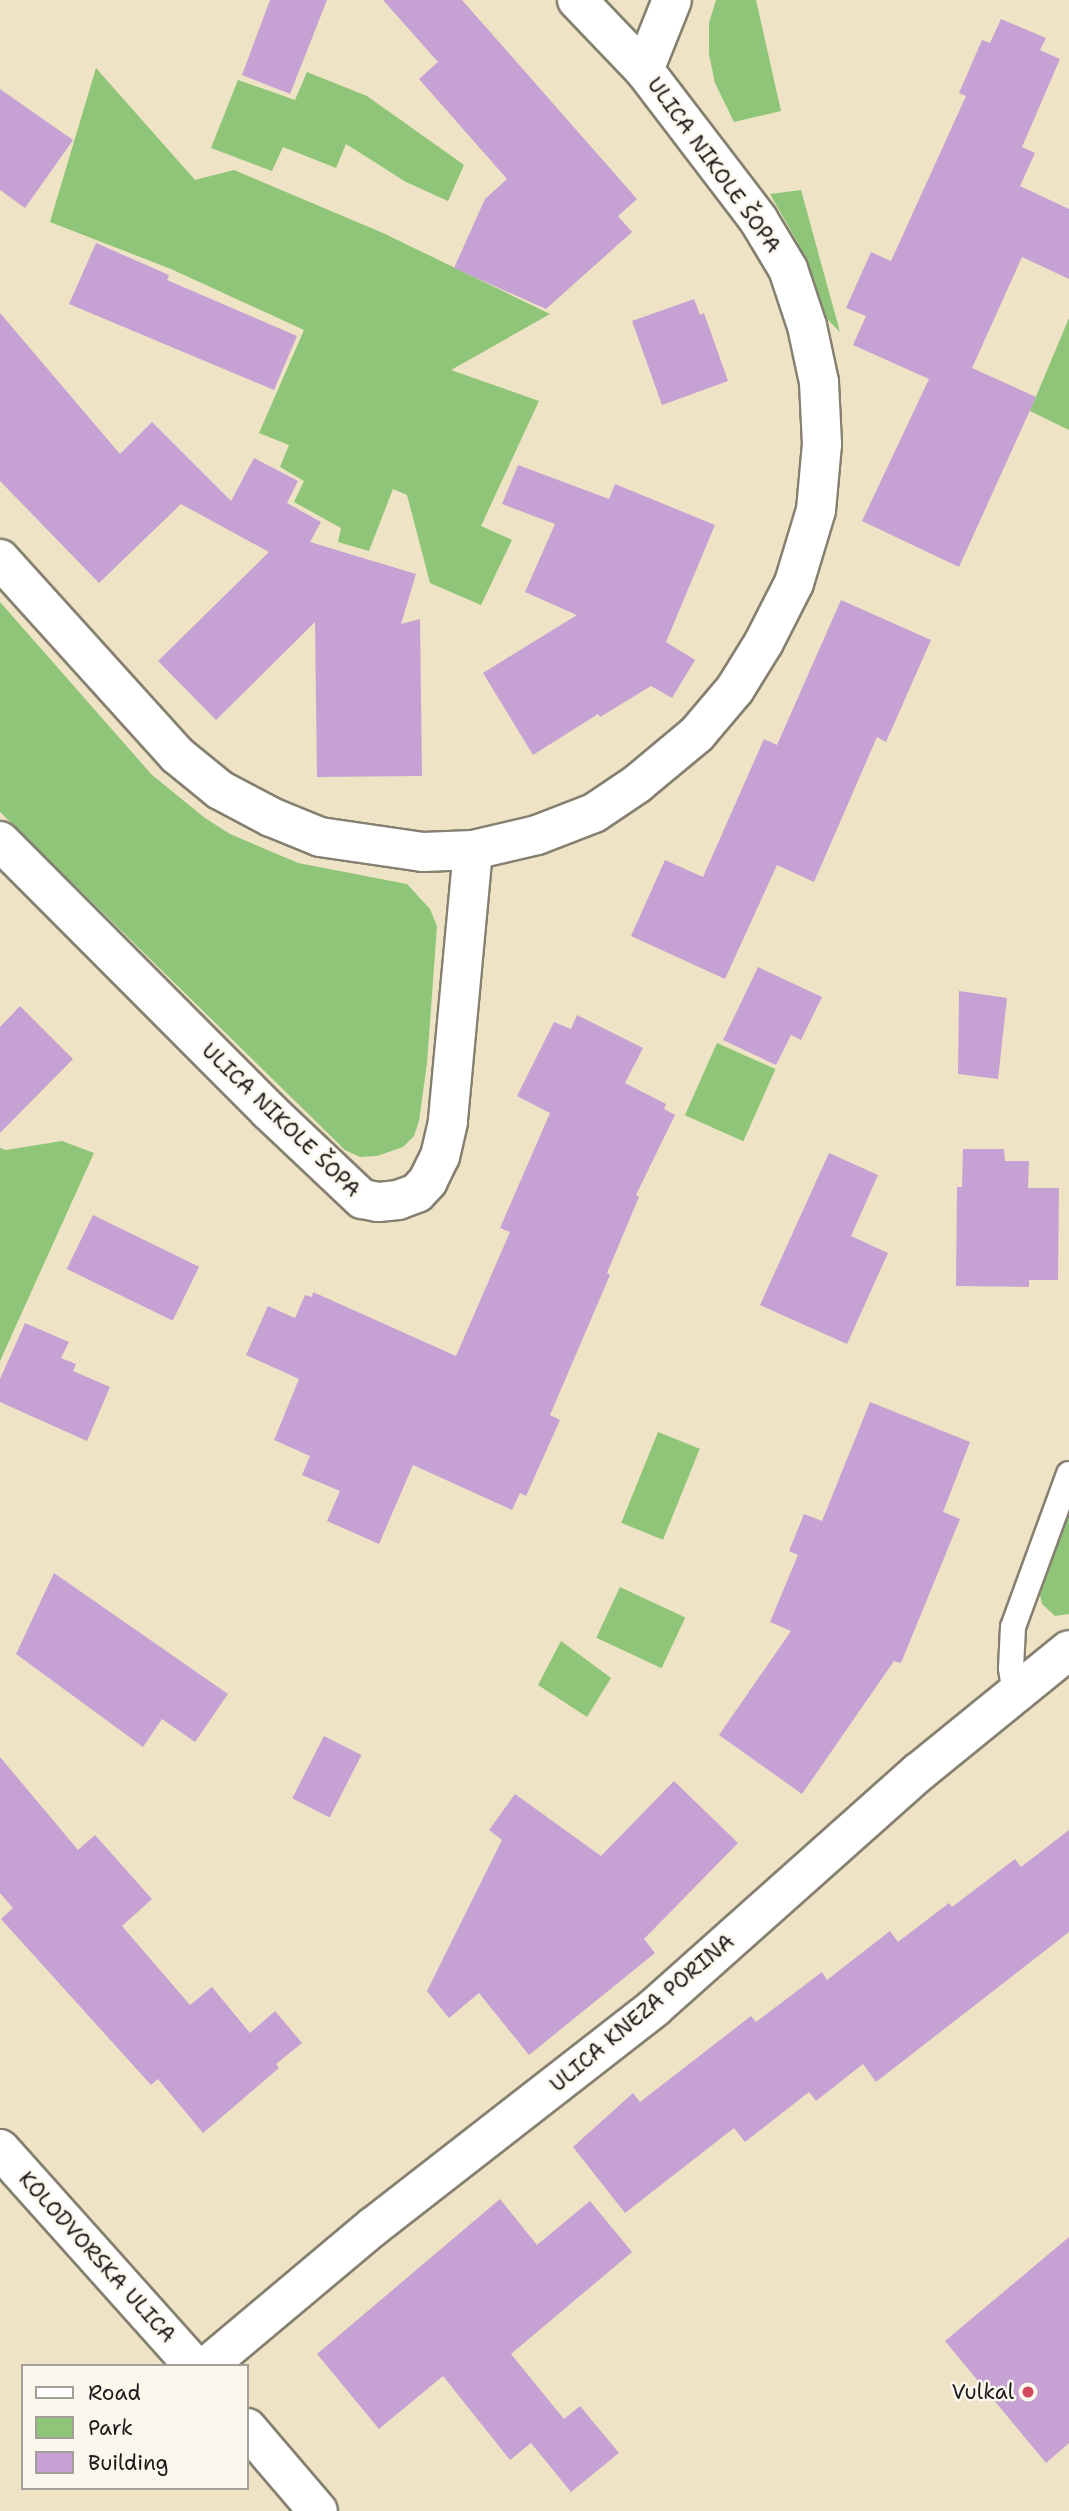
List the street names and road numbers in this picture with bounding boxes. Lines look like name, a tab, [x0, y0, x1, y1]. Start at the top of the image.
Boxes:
street label: ULICA NIKOLE ŠOPA	[642, 72, 786, 258]
street label: ULICA NIKOLE ŠOPA	[196, 1038, 366, 1202]
street label: ULICA KNEZA PORINA	[545, 1929, 739, 2097]
street label: KOLODVORSKA ULICA	[14, 2166, 180, 2348]

